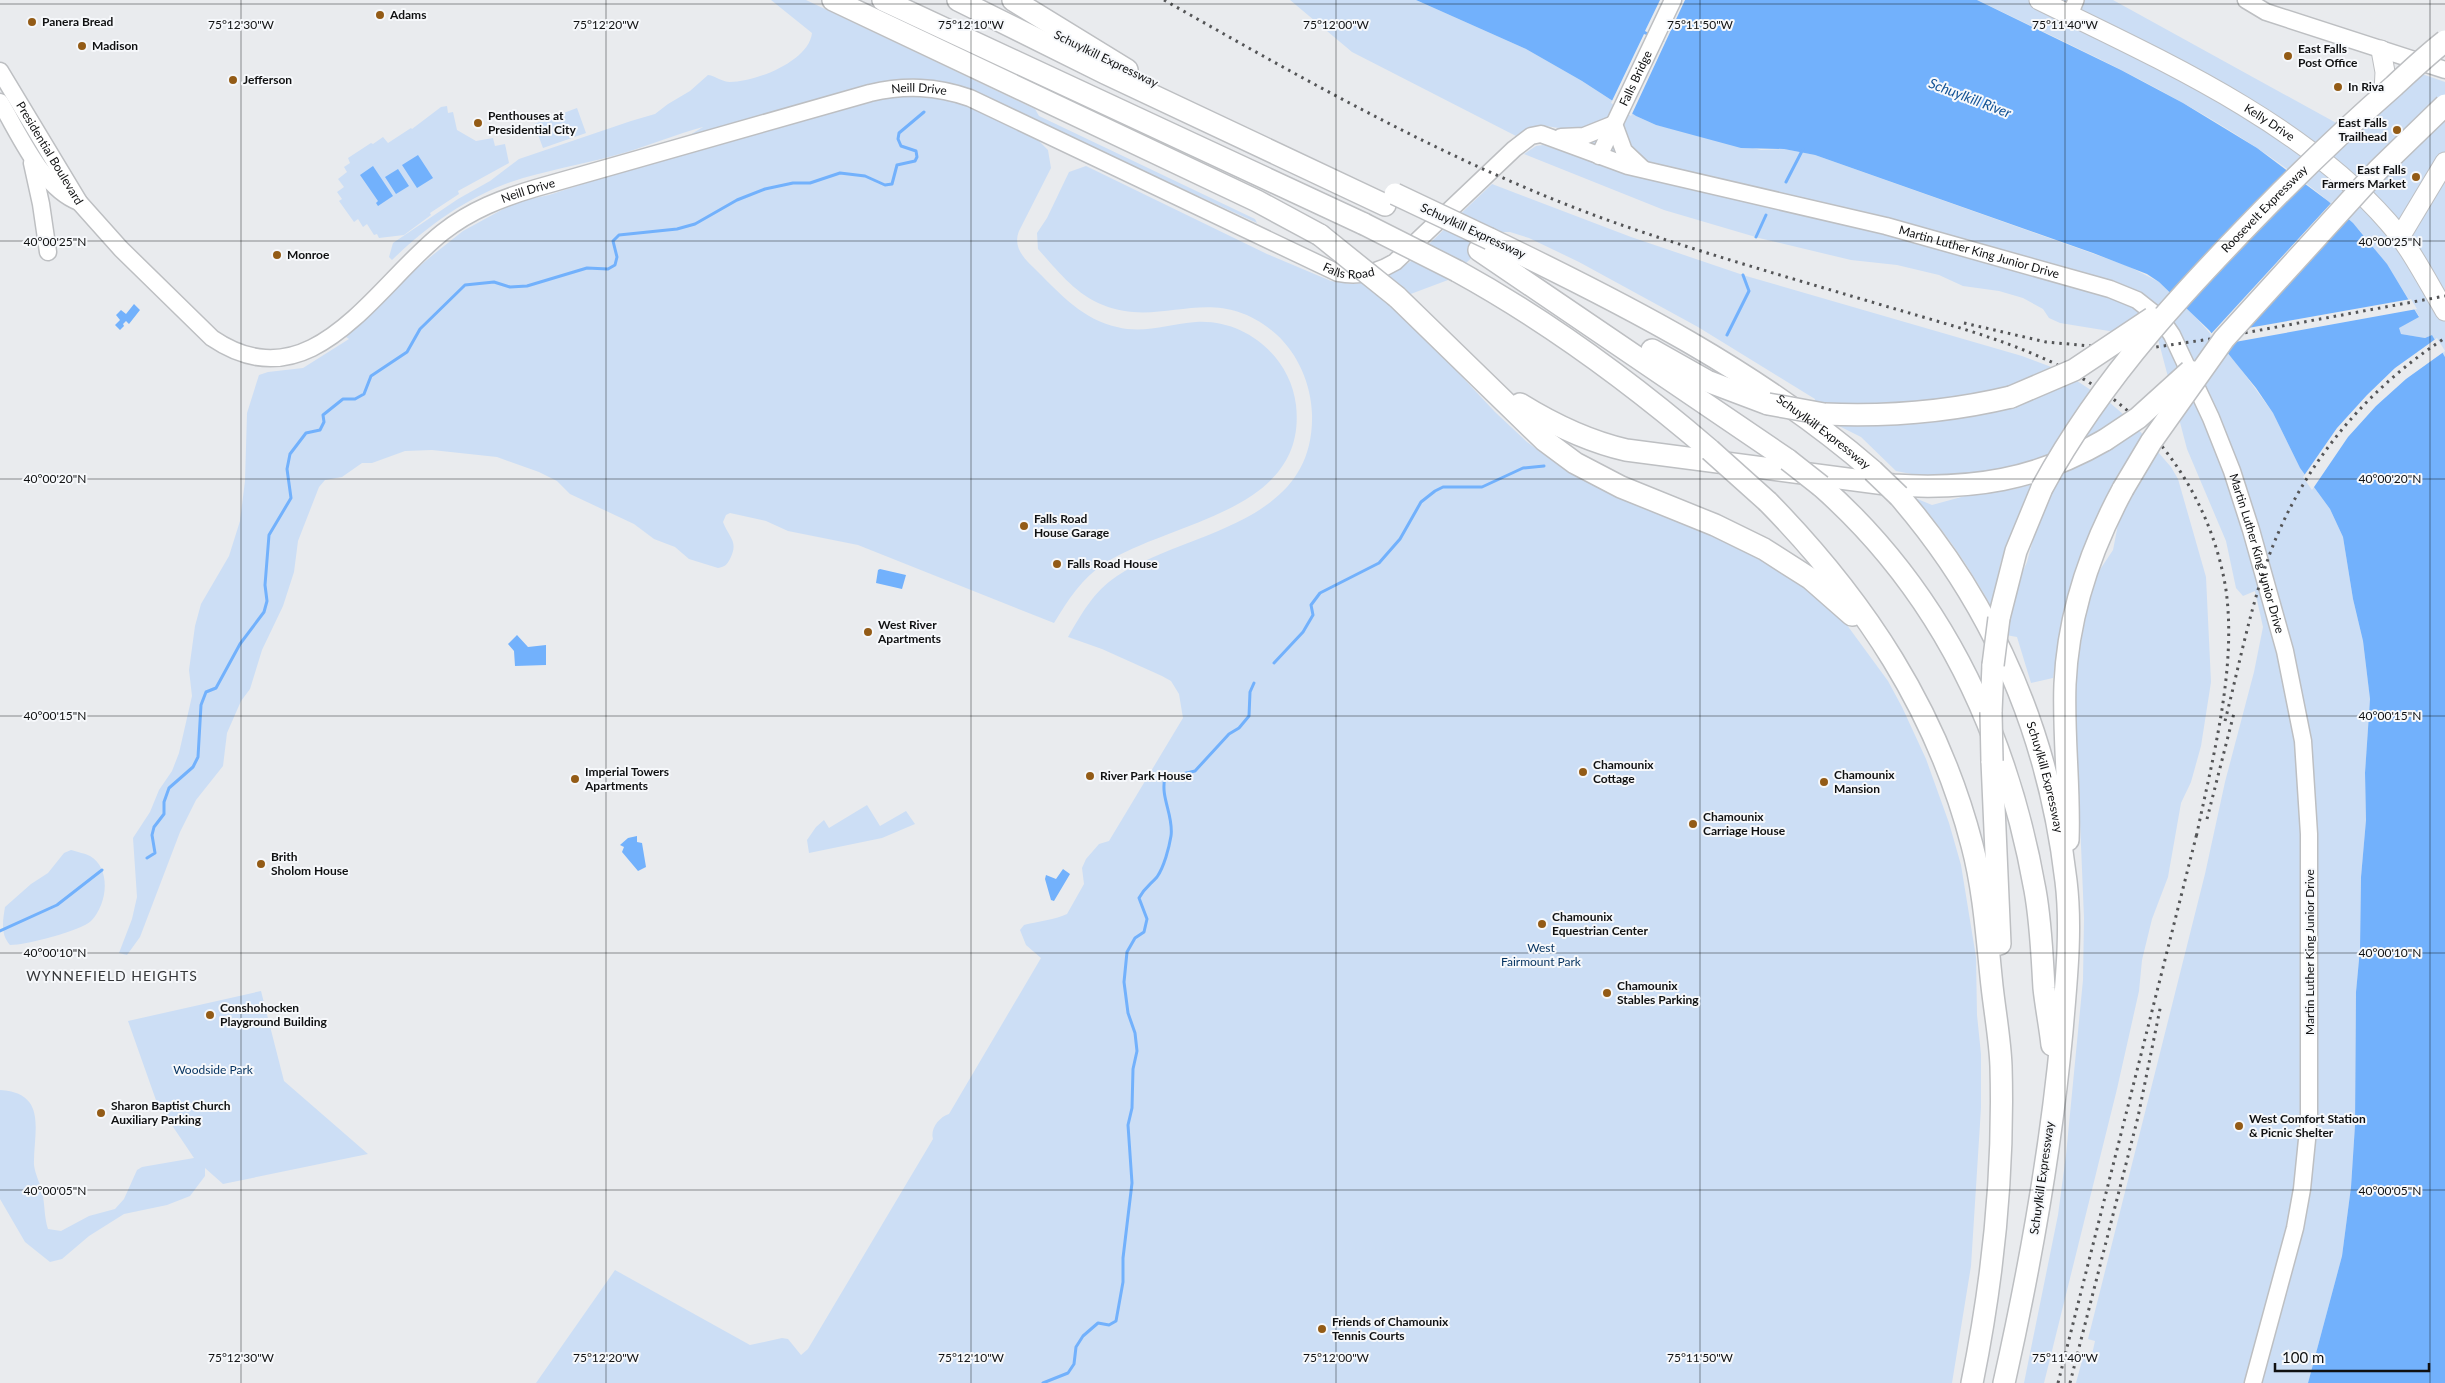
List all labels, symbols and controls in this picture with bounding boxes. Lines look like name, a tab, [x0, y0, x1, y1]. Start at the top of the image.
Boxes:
place label: Adams	[389, 7, 426, 22]
marker: Adams	[374, 9, 386, 21]
place label: Panera Bread	[42, 14, 114, 29]
marker: Panera Bread	[26, 16, 38, 28]
text: 75°12'30"W	[208, 17, 275, 32]
text: 75°12'20"W	[573, 17, 640, 32]
text: 75°12'10"W	[938, 17, 1005, 32]
text: 75°12'00"W	[1303, 17, 1370, 32]
text: 75°11'50"W	[1667, 17, 1734, 32]
text: 75°11'40"W	[2032, 17, 2099, 32]
street label: Schuylkill Expressway	[1052, 27, 1162, 91]
place label: Madison	[92, 38, 138, 53]
marker: Madison	[76, 40, 88, 52]
place label: East Falls Post Office	[2298, 41, 2358, 70]
street label: Falls Bridge	[1616, 48, 1655, 108]
marker: East Falls Post Office	[2282, 50, 2294, 62]
place label: Jefferson	[243, 72, 292, 87]
marker: Jefferson	[227, 74, 239, 86]
water label: Schuylkill River	[1927, 74, 2014, 121]
place label: In Riva	[2348, 79, 2384, 94]
street label: Neill Drive	[890, 80, 948, 98]
marker: In Riva	[2332, 81, 2344, 93]
street label: Presidential Boulevard	[13, 99, 87, 207]
street label: Kelly Drive	[2242, 100, 2298, 144]
place label: Penthouses at Presidential City	[488, 108, 576, 137]
place label: East Falls Trailhead	[2338, 115, 2387, 144]
marker: Penthouses at Presidential City	[472, 117, 484, 129]
marker: East Falls Trailhead	[2391, 124, 2403, 136]
street label: Roosevelt Expressway	[2218, 161, 2311, 256]
place label: East Falls Farmers Market	[2322, 162, 2407, 191]
marker: East Falls Farmers Market	[2410, 171, 2422, 183]
street label: Neill Drive	[499, 175, 557, 206]
street label: Schuylkill Expressway	[1418, 200, 1529, 262]
street label: Martin Luther King Junior Drive	[1897, 222, 2061, 281]
text: 40°00'25"N	[24, 234, 86, 249]
text: 40°00'25"N	[2359, 234, 2421, 249]
place label: Monroe	[287, 247, 330, 262]
marker: Monroe	[271, 249, 283, 261]
street label: Falls Road	[1321, 259, 1376, 282]
street label: Schuylkill Expressway	[1774, 391, 1874, 473]
text: 40°00'20"N	[24, 471, 86, 486]
text: 40°00'20"N	[2359, 471, 2421, 486]
street label: Martin Luther King Junior Drive	[2226, 472, 2288, 635]
place label: Falls Road House Garage	[1034, 511, 1110, 540]
marker: Falls Road House Garage	[1018, 520, 1030, 532]
place label: Falls Road House	[1067, 556, 1158, 571]
marker: Falls Road House	[1051, 558, 1063, 570]
place label: West River Apartments	[877, 617, 941, 646]
marker: West River Apartments	[862, 626, 874, 638]
text: 40°00'15"N	[24, 708, 86, 723]
text: 40°00'15"N	[2359, 708, 2421, 723]
street label: Schuylkill Expressway	[2023, 719, 2067, 835]
place label: Chamounix Cottage	[1593, 757, 1654, 786]
place label: Imperial Towers Apartments	[584, 764, 669, 793]
marker: Chamounix Cottage	[1577, 766, 1589, 778]
place label: Chamounix Mansion	[1834, 767, 1895, 796]
place label: River Park House	[1100, 768, 1193, 783]
marker: River Park House	[1084, 770, 1096, 782]
marker: Imperial Towers Apartments	[569, 773, 581, 785]
marker: Chamounix Mansion	[1818, 776, 1830, 788]
place label: Chamounix Carriage House	[1703, 809, 1786, 838]
marker: Chamounix Carriage House	[1687, 818, 1699, 830]
place label: Brith Sholom House	[271, 849, 349, 878]
marker: Brith Sholom House	[255, 858, 267, 870]
street label: Martin Luther King Junior Drive	[2302, 869, 2317, 1035]
place label: Chamounix Equestrian Center	[1552, 909, 1648, 938]
marker: Chamounix Equestrian Center	[1536, 918, 1548, 930]
park label: West Fairmount Park	[1501, 940, 1582, 969]
text: 40°00'10"N	[24, 945, 86, 960]
text: 40°00'10"N	[2359, 945, 2421, 960]
district label: WYNNEFIELD HEIGHTS	[26, 967, 198, 984]
place label: Chamounix Stables Parking	[1617, 978, 1699, 1007]
marker: Chamounix Stables Parking	[1601, 987, 1613, 999]
place label: Conshohocken Playground Building	[220, 1000, 328, 1029]
marker: Conshohocken Playground Building	[204, 1009, 216, 1021]
park label: Woodside Park	[173, 1062, 254, 1077]
place label: Sharon Baptist Church Auxiliary Parking	[110, 1098, 231, 1127]
marker: Sharon Baptist Church Auxiliary Parking	[95, 1107, 107, 1119]
place label: West Comfort Station & Picnic Shelter	[2249, 1111, 2366, 1140]
street label: Schuylkill Expressway	[2026, 1120, 2057, 1236]
marker: West Comfort Station & Picnic Shelter	[2233, 1120, 2245, 1132]
text: 40°00'05"N	[24, 1183, 86, 1198]
text: 40°00'05"N	[2359, 1183, 2421, 1198]
place label: Friends of Chamounix Tennis Courts	[1332, 1314, 1449, 1343]
marker: Friends of Chamounix Tennis Courts	[1316, 1323, 1328, 1335]
scale bar	[2275, 1340, 2429, 1372]
text: 100 m	[2282, 1348, 2324, 1366]
text: 75°12'30"W	[208, 1350, 275, 1365]
text: 75°12'20"W	[573, 1350, 640, 1365]
text: 75°12'10"W	[938, 1350, 1005, 1365]
text: 75°12'00"W	[1303, 1350, 1370, 1365]
text: 75°11'50"W	[1667, 1350, 1734, 1365]
text: 75°11'40"W	[2032, 1350, 2099, 1365]

